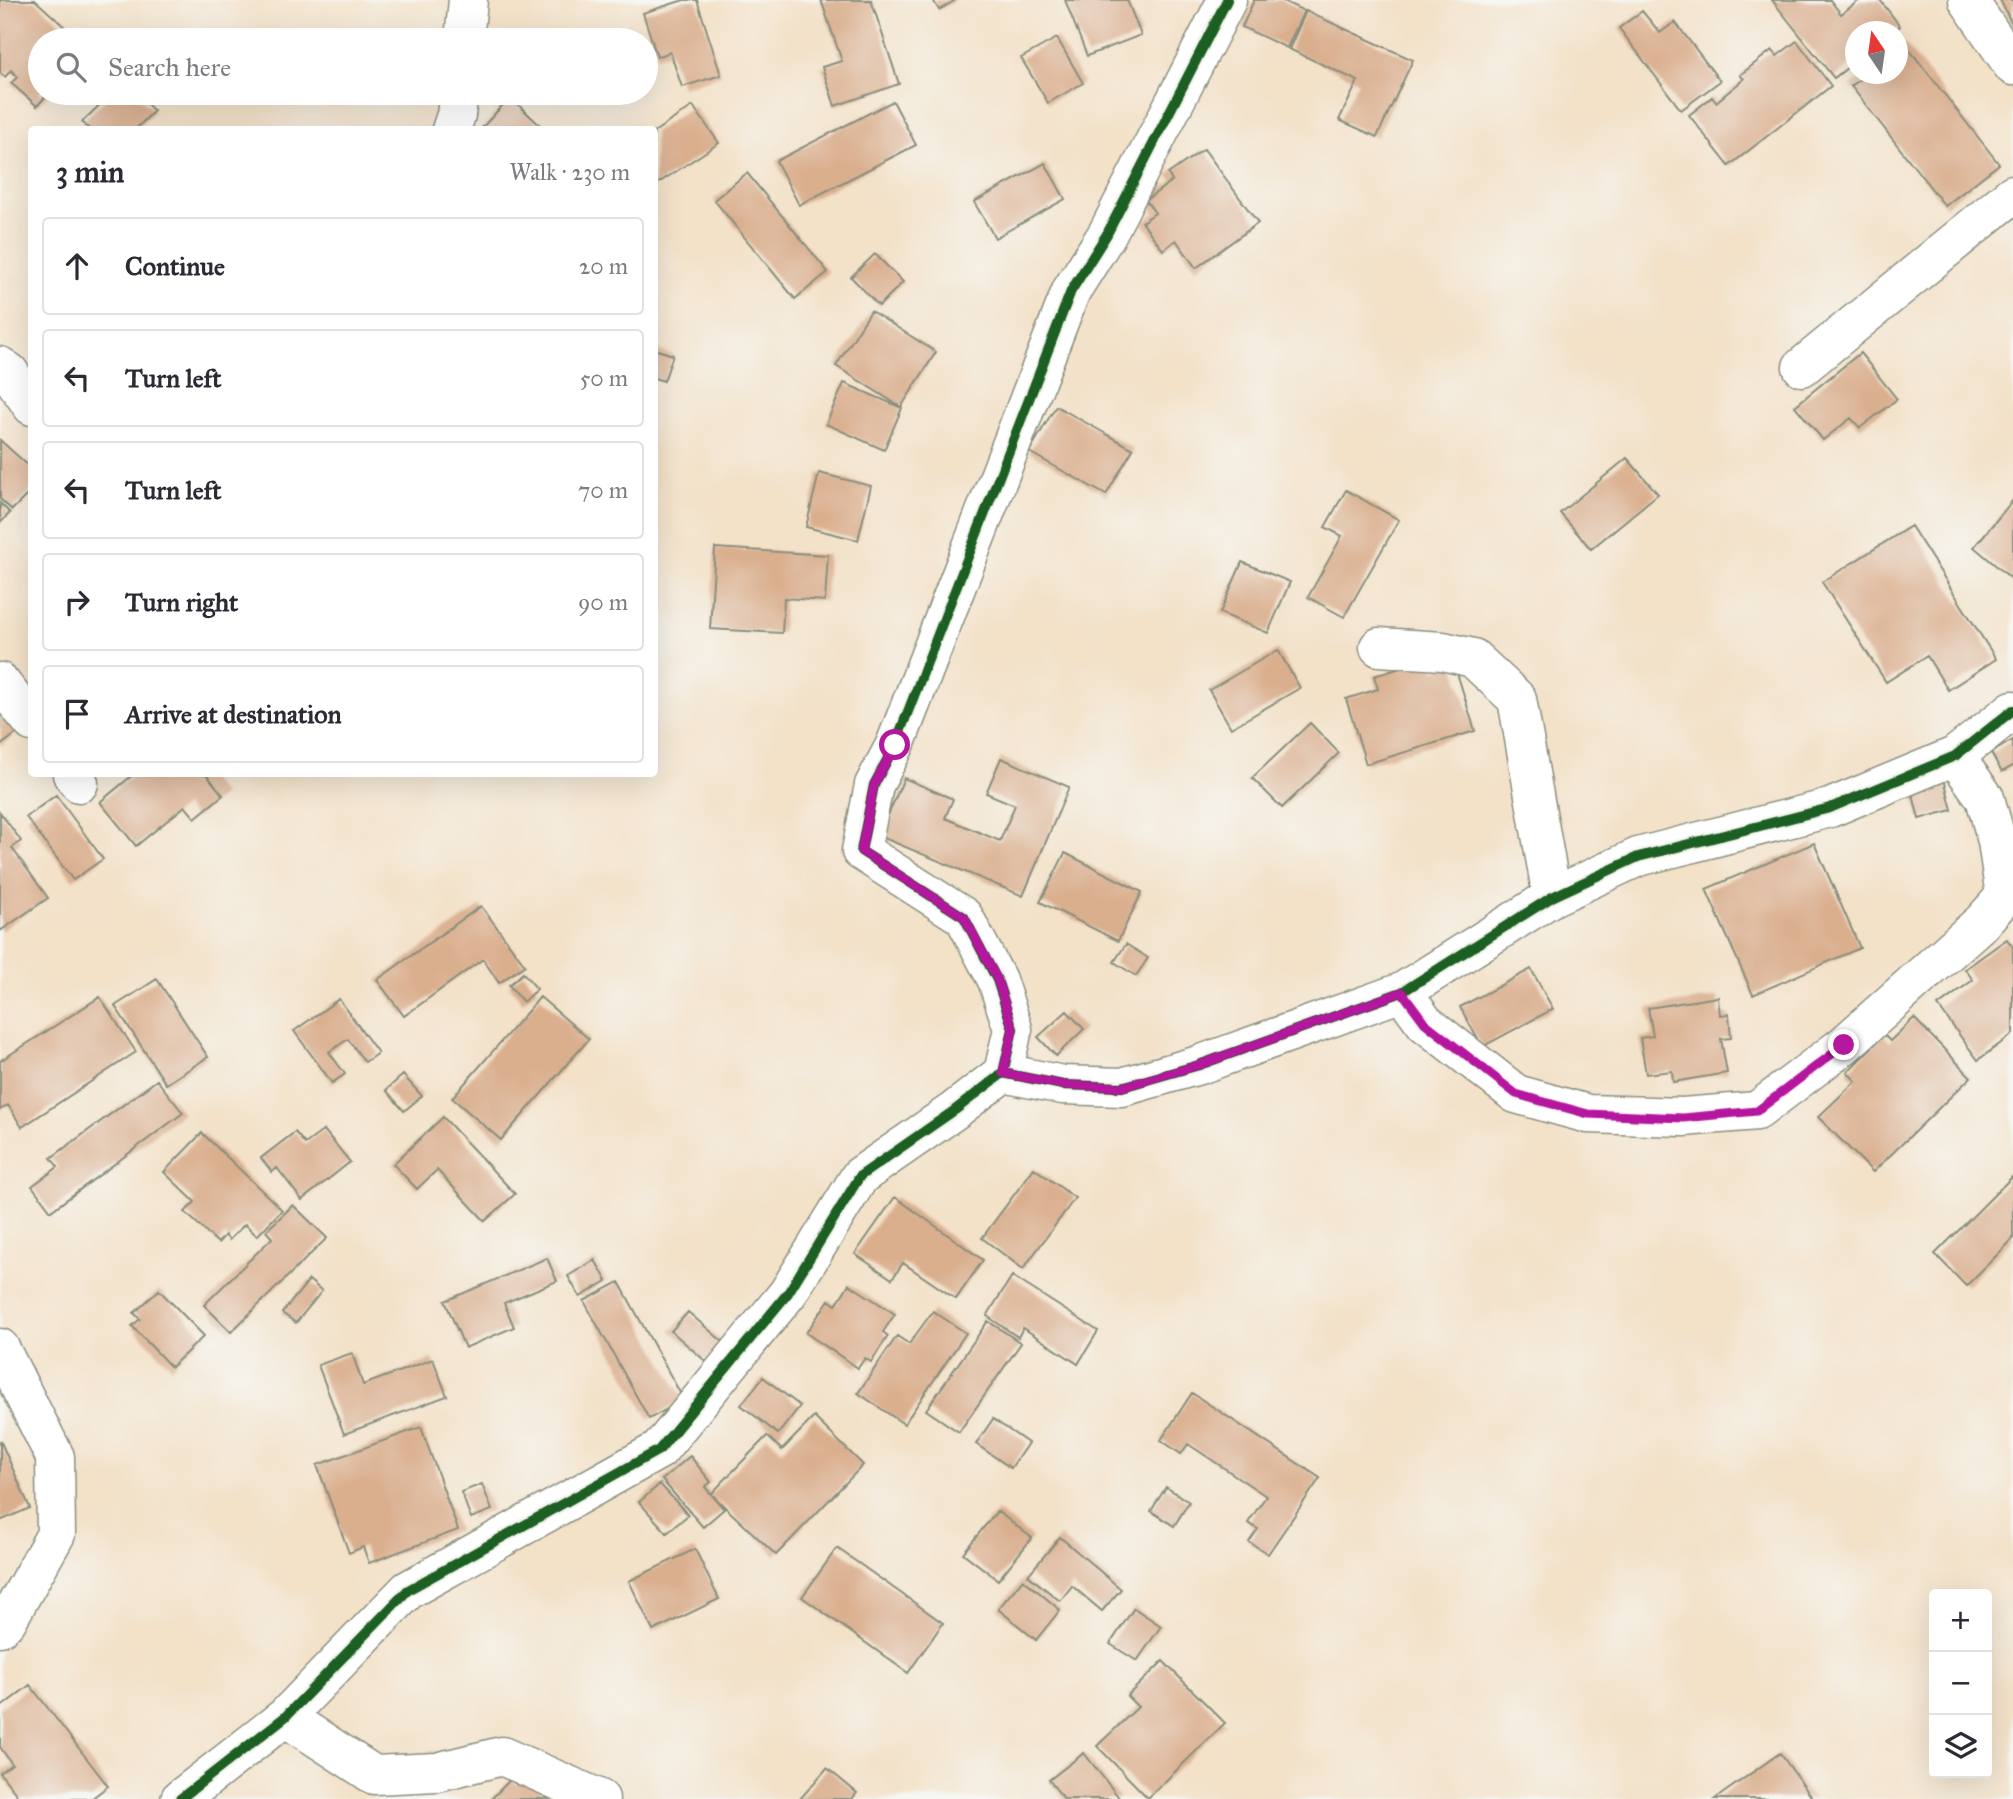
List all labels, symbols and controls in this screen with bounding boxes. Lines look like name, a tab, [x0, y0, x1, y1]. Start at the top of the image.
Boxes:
north arrow	[1845, 21, 1908, 84]
search box	[28, 28, 658, 105]
icon: search	[52, 48, 90, 86]
text: Search here	[108, 51, 231, 83]
text: 3 min	[56, 154, 124, 190]
text: Walk · 230 m	[510, 158, 630, 186]
icon: ahead	[58, 247, 96, 285]
text: Continue	[125, 250, 225, 282]
text: 20 m	[579, 252, 628, 280]
icon: left	[58, 359, 96, 397]
text: Turn left	[125, 362, 221, 394]
text: 50 m	[580, 364, 628, 392]
icon: left	[58, 471, 96, 509]
text: Turn left	[125, 474, 221, 506]
text: 70 m	[578, 476, 628, 504]
icon: right	[58, 583, 96, 621]
text: Turn right	[125, 586, 238, 618]
text: 90 m	[578, 588, 628, 616]
icon: arrive	[58, 695, 96, 733]
text: Arrive at destination	[125, 698, 342, 730]
route start	[879, 729, 910, 760]
route end	[1828, 1029, 1859, 1060]
map controls	[1929, 1589, 1992, 1778]
button: +	[1929, 1589, 1992, 1652]
button: −	[1929, 1652, 1992, 1715]
button: layers	[1929, 1715, 1992, 1778]

